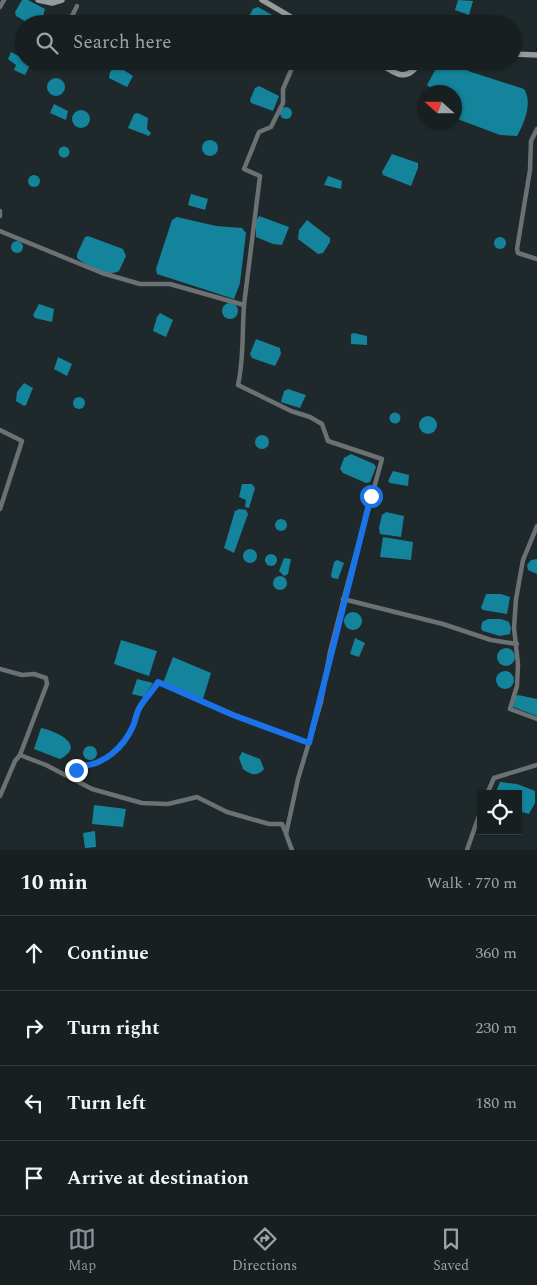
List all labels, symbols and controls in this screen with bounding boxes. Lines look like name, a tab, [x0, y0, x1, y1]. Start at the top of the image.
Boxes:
search box	[15, 15, 522, 70]
text: Search here	[73, 28, 172, 57]
icon: search	[33, 29, 61, 57]
north arrow	[417, 85, 462, 130]
route start	[360, 485, 383, 508]
route end	[65, 759, 88, 782]
map controls	[477, 790, 522, 835]
button: locate	[477, 790, 522, 835]
text: 10 min	[20, 867, 88, 899]
text: Walk · 770 m	[426, 871, 517, 895]
icon: ahead	[20, 939, 48, 967]
text: Continue	[67, 939, 149, 968]
text: 360 m	[475, 941, 517, 965]
icon: right	[20, 1014, 48, 1042]
text: Turn right	[67, 1014, 160, 1043]
text: 230 m	[475, 1016, 517, 1040]
icon: left	[20, 1089, 48, 1117]
text: Turn left	[67, 1089, 146, 1118]
text: 180 m	[475, 1091, 517, 1115]
icon: arrive	[20, 1164, 48, 1192]
text: Arrive at destination	[67, 1164, 249, 1193]
tab: Map	[68, 1225, 96, 1276]
tab: Directions	[232, 1225, 297, 1276]
tab: Saved	[433, 1225, 469, 1276]

